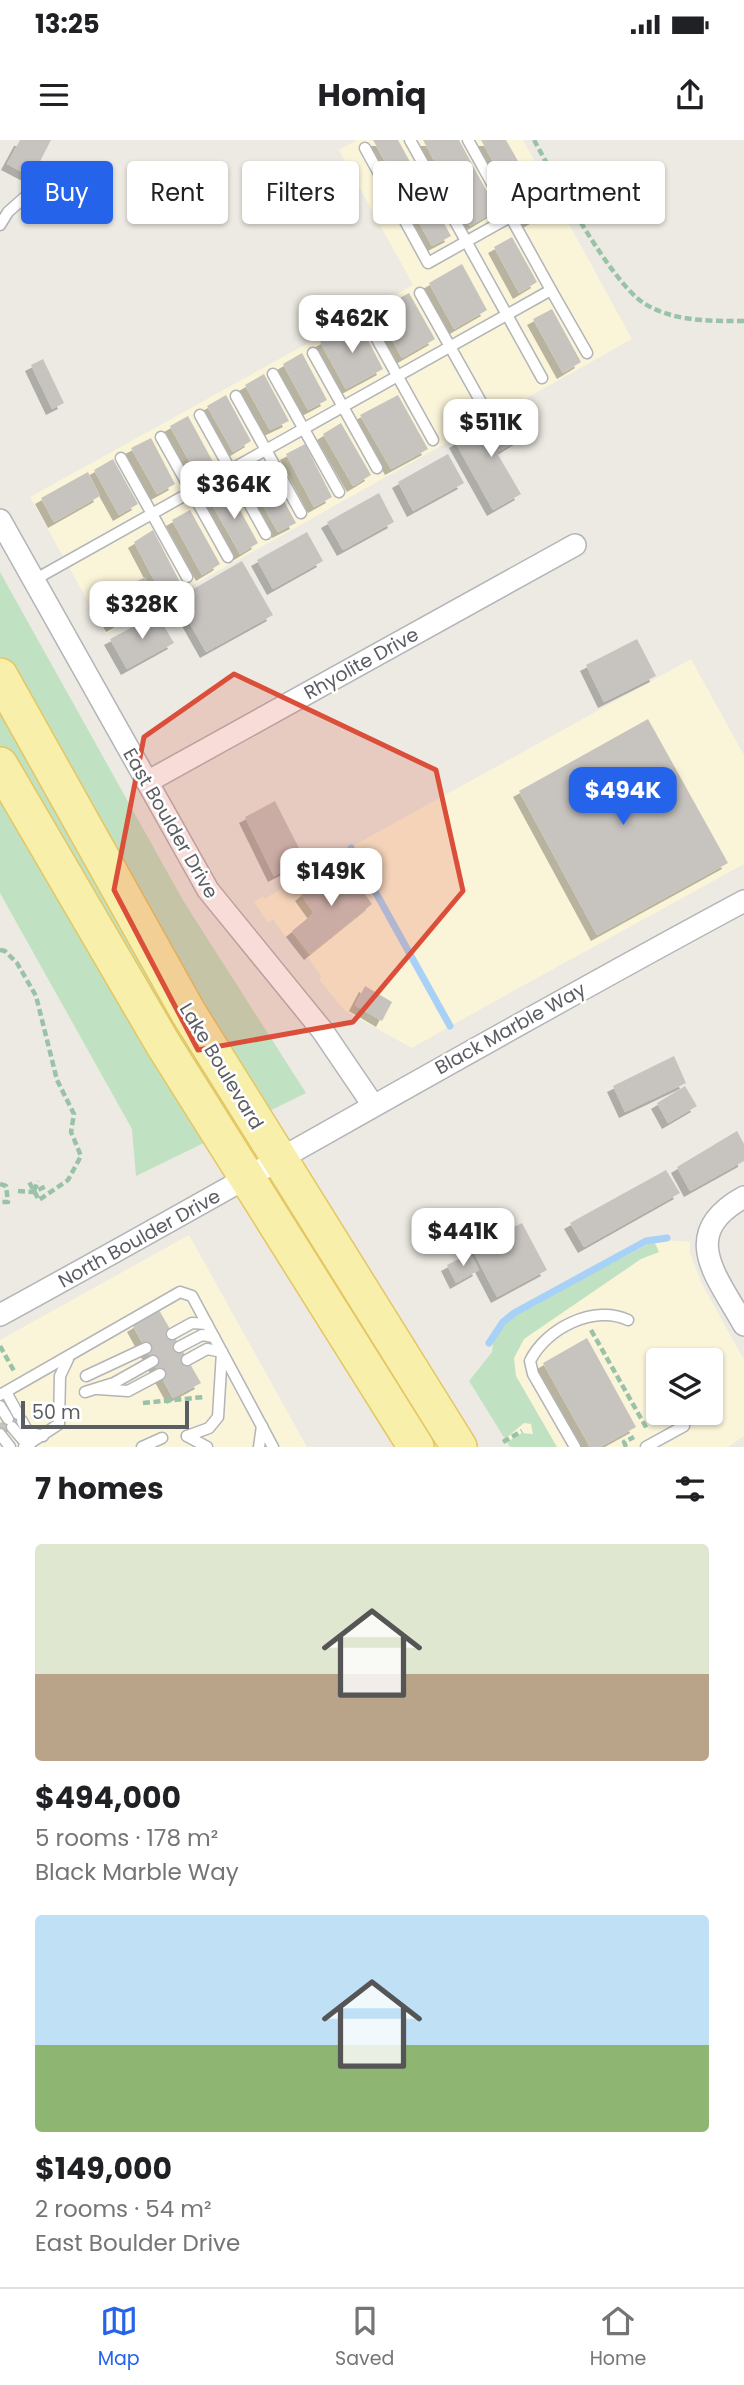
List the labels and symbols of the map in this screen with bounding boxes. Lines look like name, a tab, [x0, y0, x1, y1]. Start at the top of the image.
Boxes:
pin: $462K	[303, 296, 401, 355]
pin: $511K	[442, 400, 540, 459]
pin: $364K	[185, 462, 283, 521]
pin: $328K	[93, 582, 191, 641]
street label: Rhyolite Drive	[299, 621, 423, 706]
street label: East Boulder Drive	[116, 743, 225, 903]
pin: $494K	[574, 768, 672, 827]
pin: $149K	[282, 848, 380, 908]
street label: Black Marble Way	[430, 976, 591, 1081]
street label: Lake Boulevard	[173, 998, 270, 1135]
street label: North Boulder Drive	[53, 1183, 225, 1294]
pin: $441K	[414, 1208, 512, 1268]
scale bar	[21, 1398, 189, 1430]

